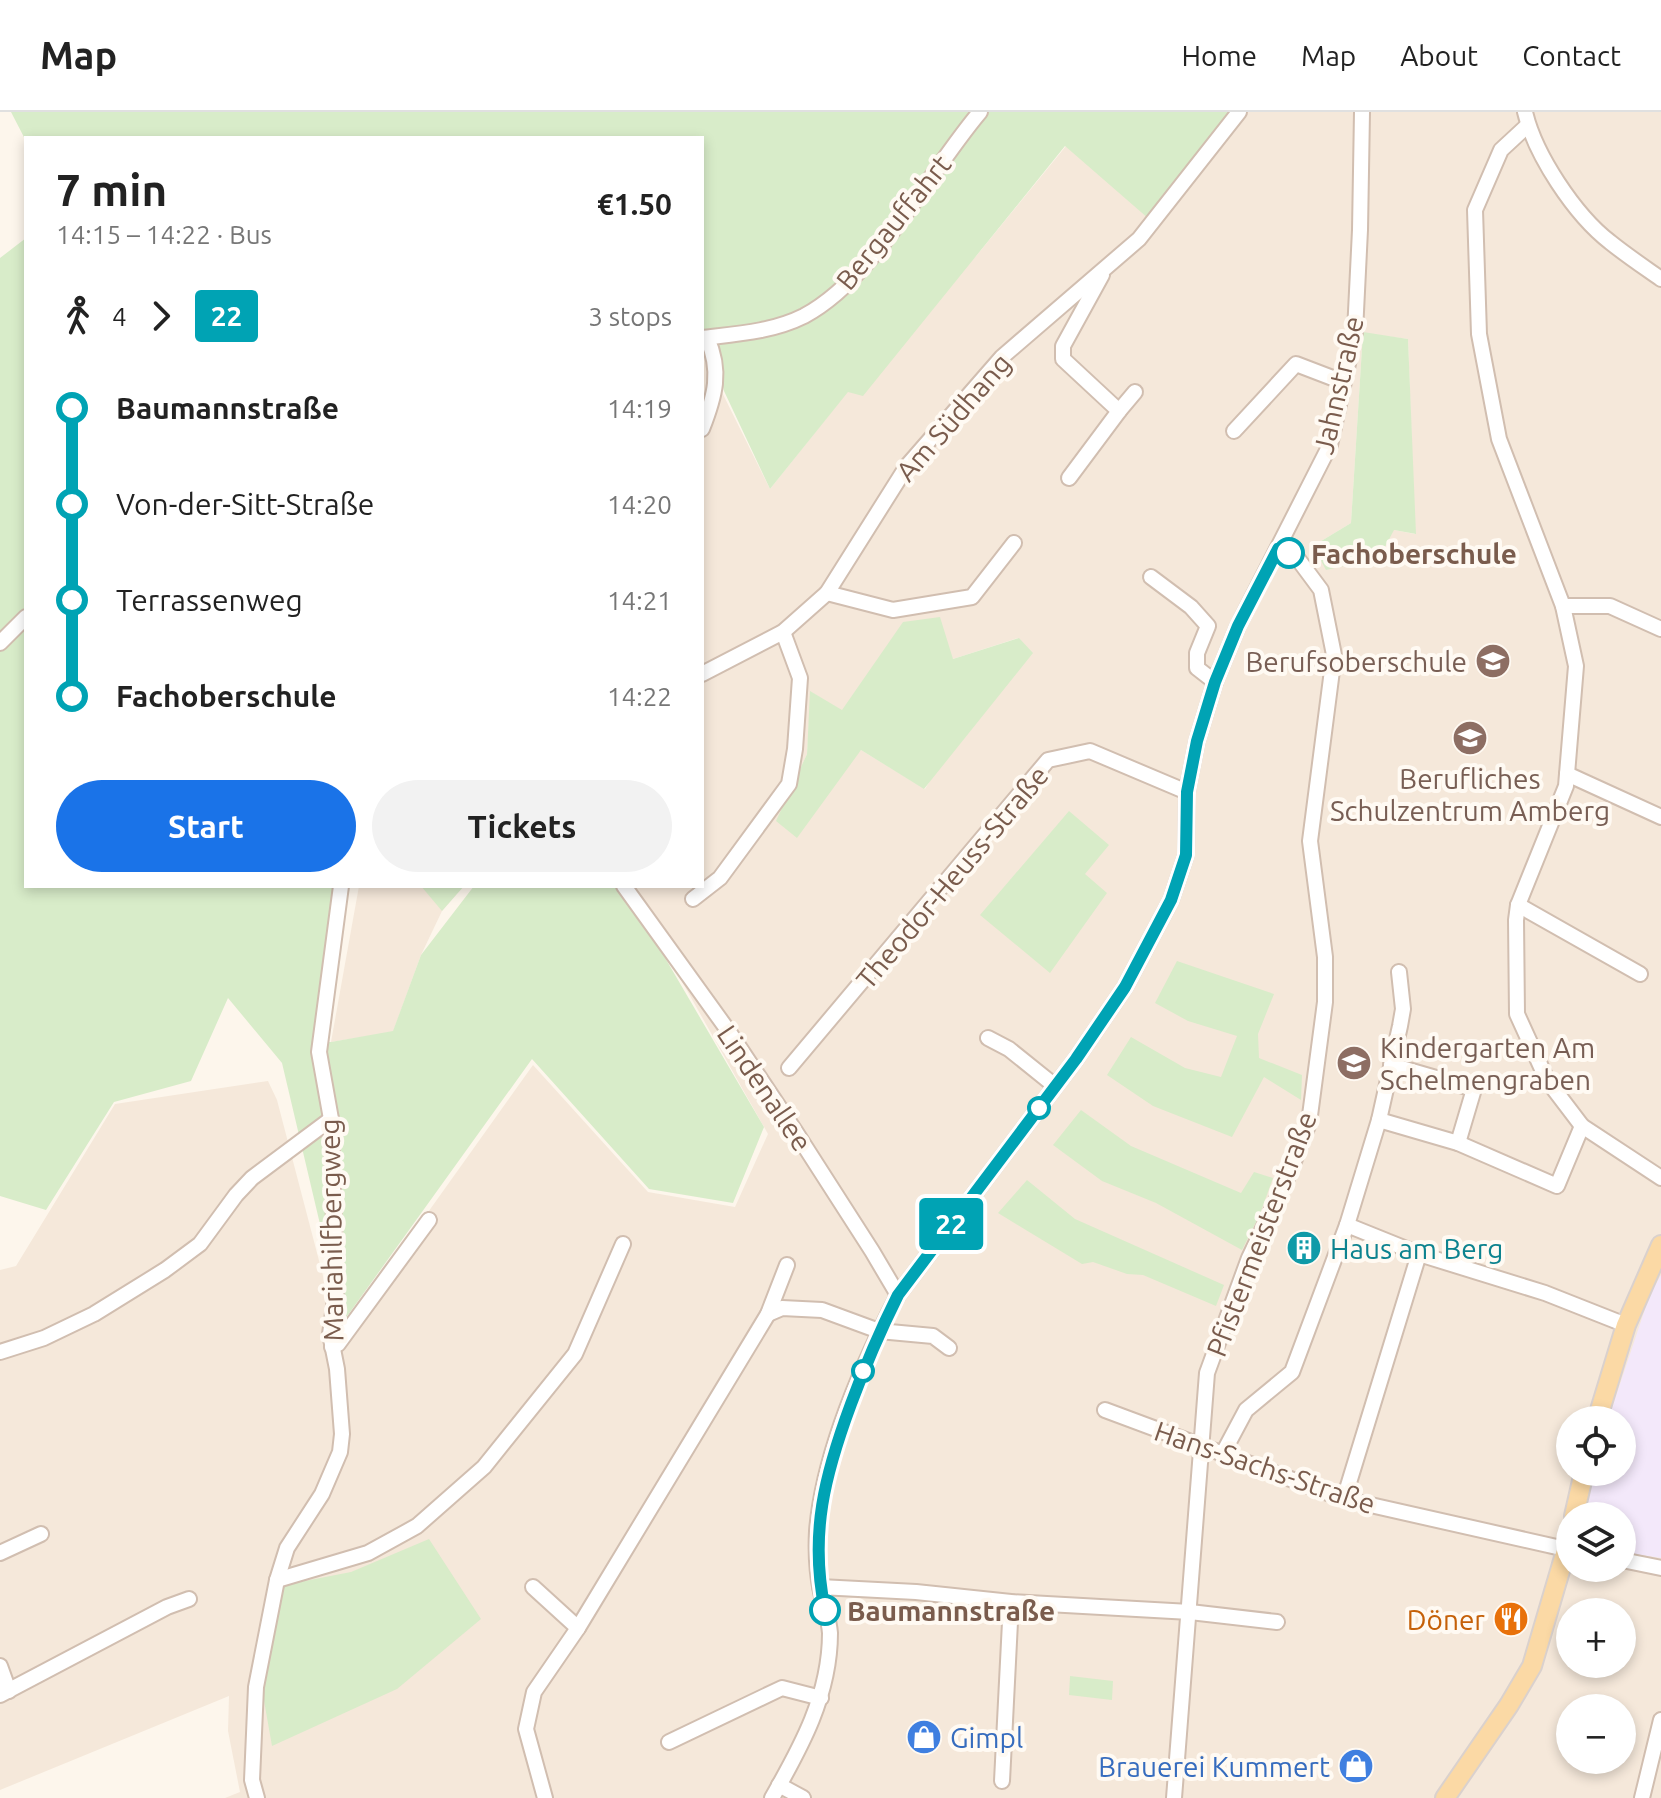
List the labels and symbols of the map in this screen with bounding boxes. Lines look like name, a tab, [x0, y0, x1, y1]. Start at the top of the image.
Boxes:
street label: Bergauffahrt	[829, 149, 957, 295]
street label: Jahnstraße	[1307, 313, 1369, 457]
street label: Am Südhang	[889, 347, 1017, 487]
marker: Fachoberschule	[1274, 538, 1304, 568]
place label: Fachoberschule	[1311, 538, 1517, 569]
school or university icon: Berufsoberschule	[1474, 642, 1512, 680]
place label: Berufsoberschule	[1246, 646, 1467, 677]
school or university icon: Berufliches Schulzentrum Amberg	[1451, 719, 1489, 757]
street label: Theodor-Heuss-Straße	[850, 760, 1054, 994]
place label: Berufliches Schulzentrum Amberg	[1330, 763, 1610, 826]
street label: Lindenallee	[712, 1019, 818, 1157]
place label: Kindergarten Am Schelmengraben	[1380, 1032, 1595, 1095]
school or university icon: Kindergarten Am Schelmengraben	[1335, 1044, 1373, 1082]
unlabelled marker	[1028, 1097, 1050, 1119]
street label: Pfistermeisterstraße	[1200, 1107, 1322, 1361]
street label: Mariahilfbergweg	[314, 1118, 348, 1342]
line badge: 22	[915, 1198, 987, 1250]
building icon: Haus am Berg	[1285, 1229, 1323, 1267]
place label: Haus am Berg	[1330, 1233, 1503, 1264]
unlabelled marker	[852, 1360, 874, 1382]
street label: Hans-Sachs-Straße	[1151, 1415, 1379, 1519]
marker: Baumannstraße	[810, 1595, 840, 1625]
place label: Baumannstraße	[847, 1595, 1055, 1626]
restaurant icon: Döner	[1492, 1600, 1530, 1638]
place label: Döner	[1407, 1604, 1485, 1635]
shop icon: Gimpl	[905, 1718, 943, 1756]
place label: Gimpl	[950, 1722, 1023, 1753]
shop icon: Brauerei Kummert	[1337, 1747, 1375, 1785]
place label: Brauerei Kummert	[1098, 1751, 1330, 1782]

